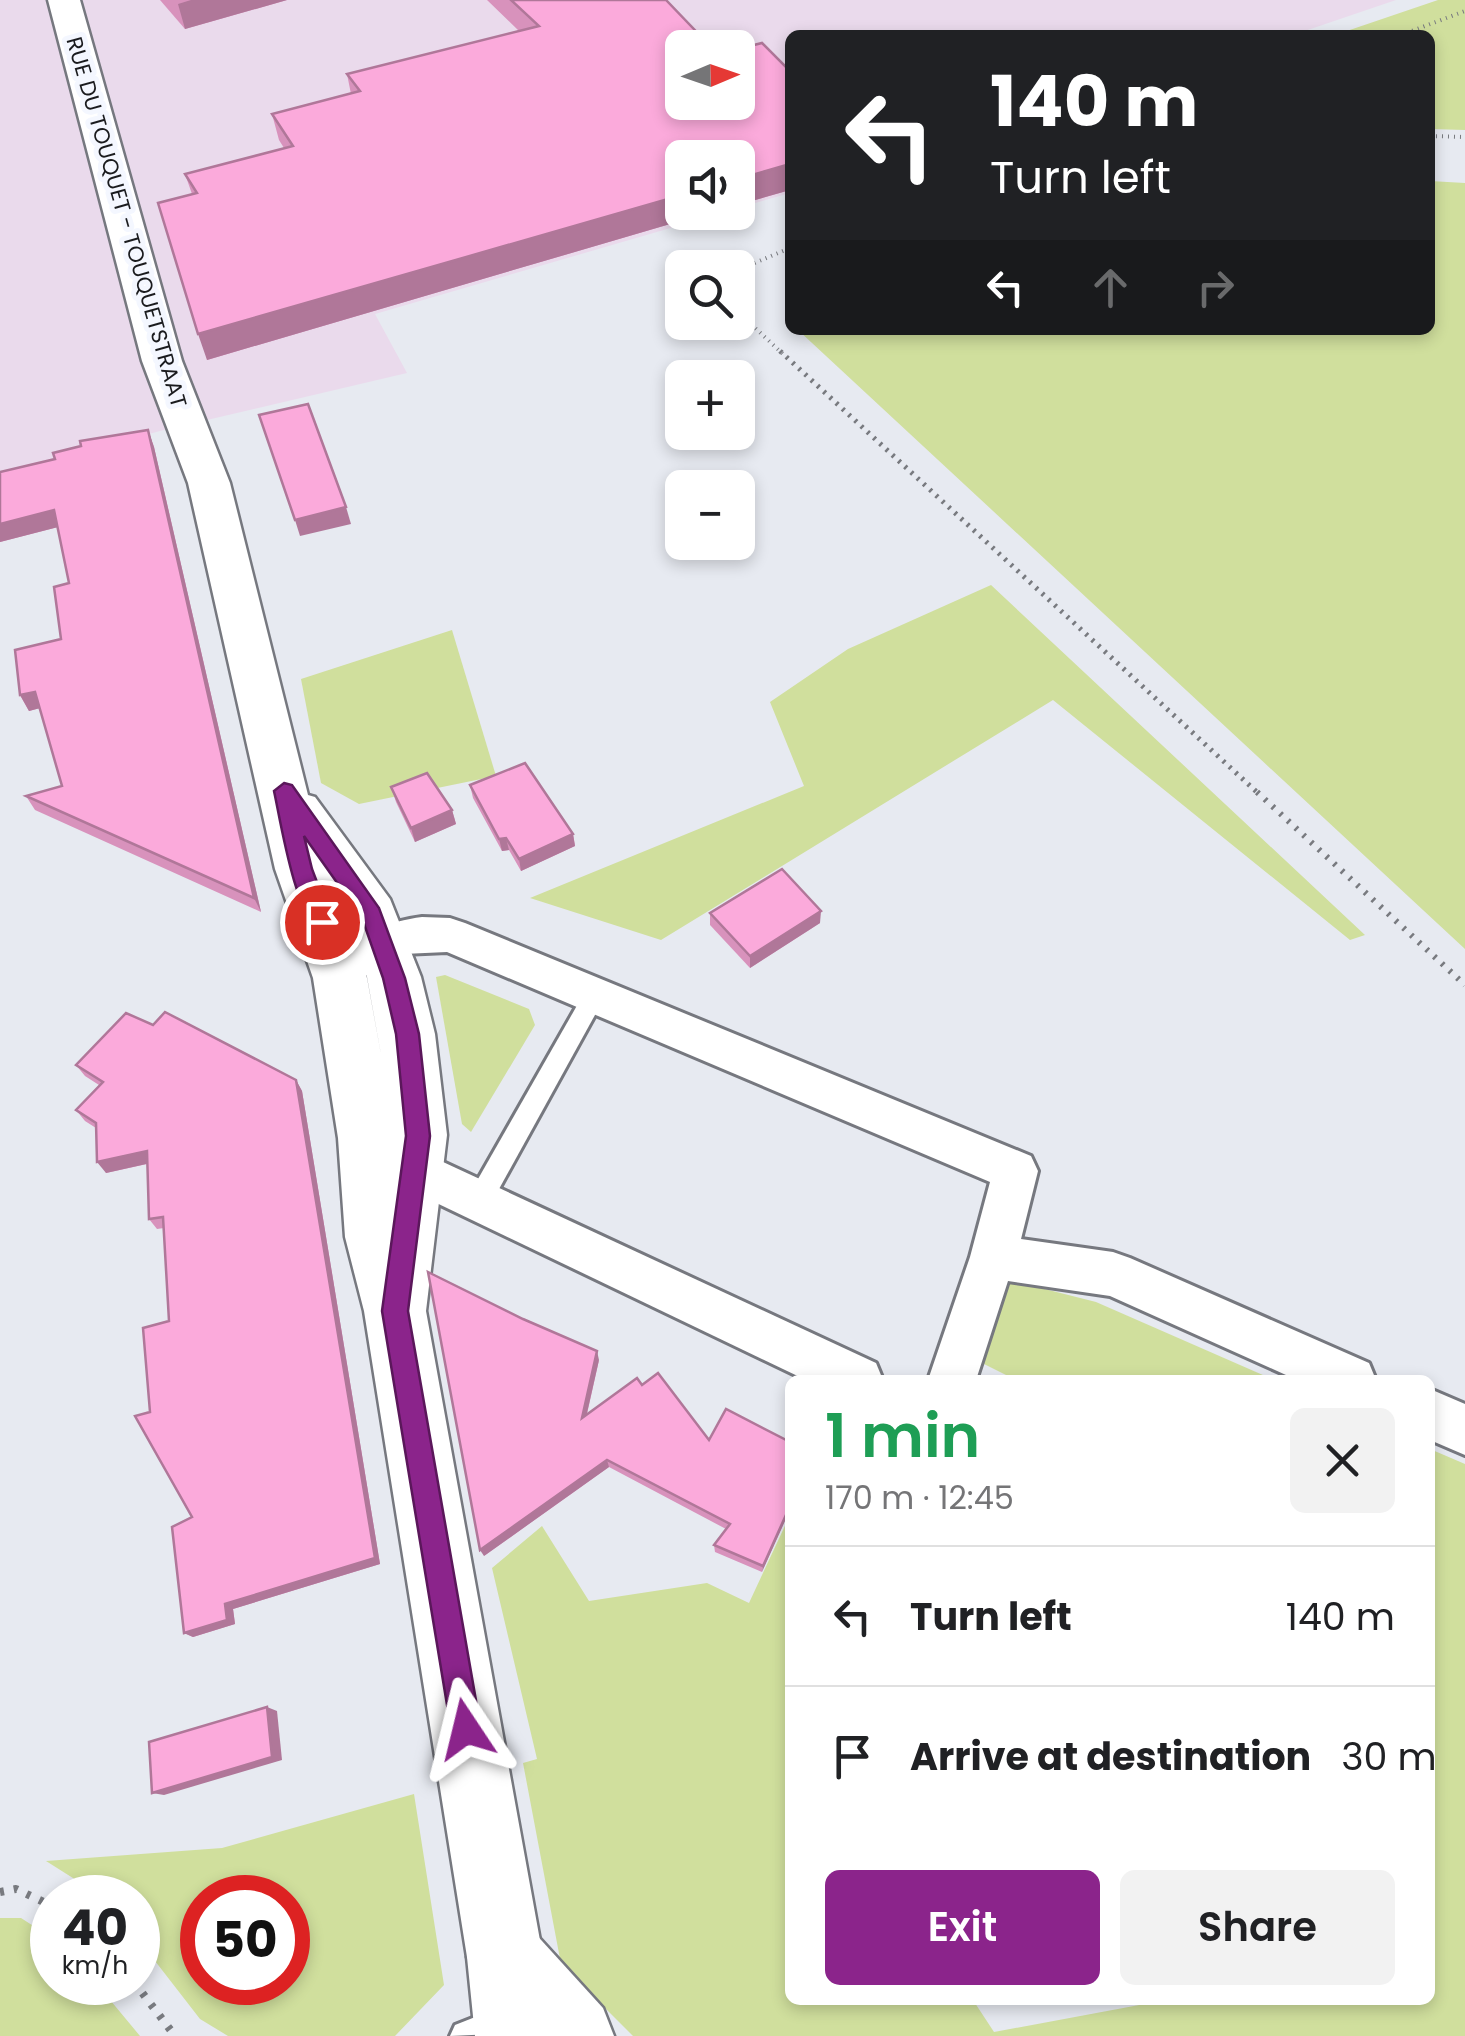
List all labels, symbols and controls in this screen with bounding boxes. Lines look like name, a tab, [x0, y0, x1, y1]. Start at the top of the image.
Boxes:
north arrow	[665, 30, 755, 120]
map controls	[665, 30, 755, 560]
street label: RUE DU TOUQUET - TOUQUETSTRAAT	[59, 33, 194, 411]
text: 140 m	[990, 52, 1198, 151]
icon: left	[825, 70, 955, 200]
button: sound	[665, 140, 755, 230]
text: Turn left	[990, 146, 1171, 209]
button: search	[665, 250, 755, 340]
icon: left	[978, 260, 1033, 315]
icon: ahead	[1083, 260, 1138, 315]
icon: right	[1188, 260, 1243, 315]
button: +	[665, 360, 755, 450]
button: −	[665, 470, 755, 560]
pin	[280, 880, 365, 965]
icon: arrive	[295, 895, 350, 950]
text: 1 min	[825, 1394, 980, 1478]
button: close	[1290, 1408, 1395, 1513]
text: 170 m · 12:45	[825, 1475, 1014, 1520]
icon: left	[825, 1589, 880, 1644]
text: Turn left	[910, 1590, 1072, 1643]
text: 140 m	[1286, 1590, 1395, 1643]
position arrow	[414, 1677, 518, 1781]
icon: arrive	[825, 1729, 880, 1784]
text: Arrive at destination	[910, 1730, 1311, 1783]
text: 30 m	[1341, 1730, 1437, 1783]
button: Exit	[825, 1870, 1100, 1985]
button: Share	[1120, 1870, 1395, 1985]
speed limit sign: 50	[180, 1875, 310, 2005]
text: 40	[62, 1892, 128, 1963]
text: km/h	[62, 1948, 128, 1983]

